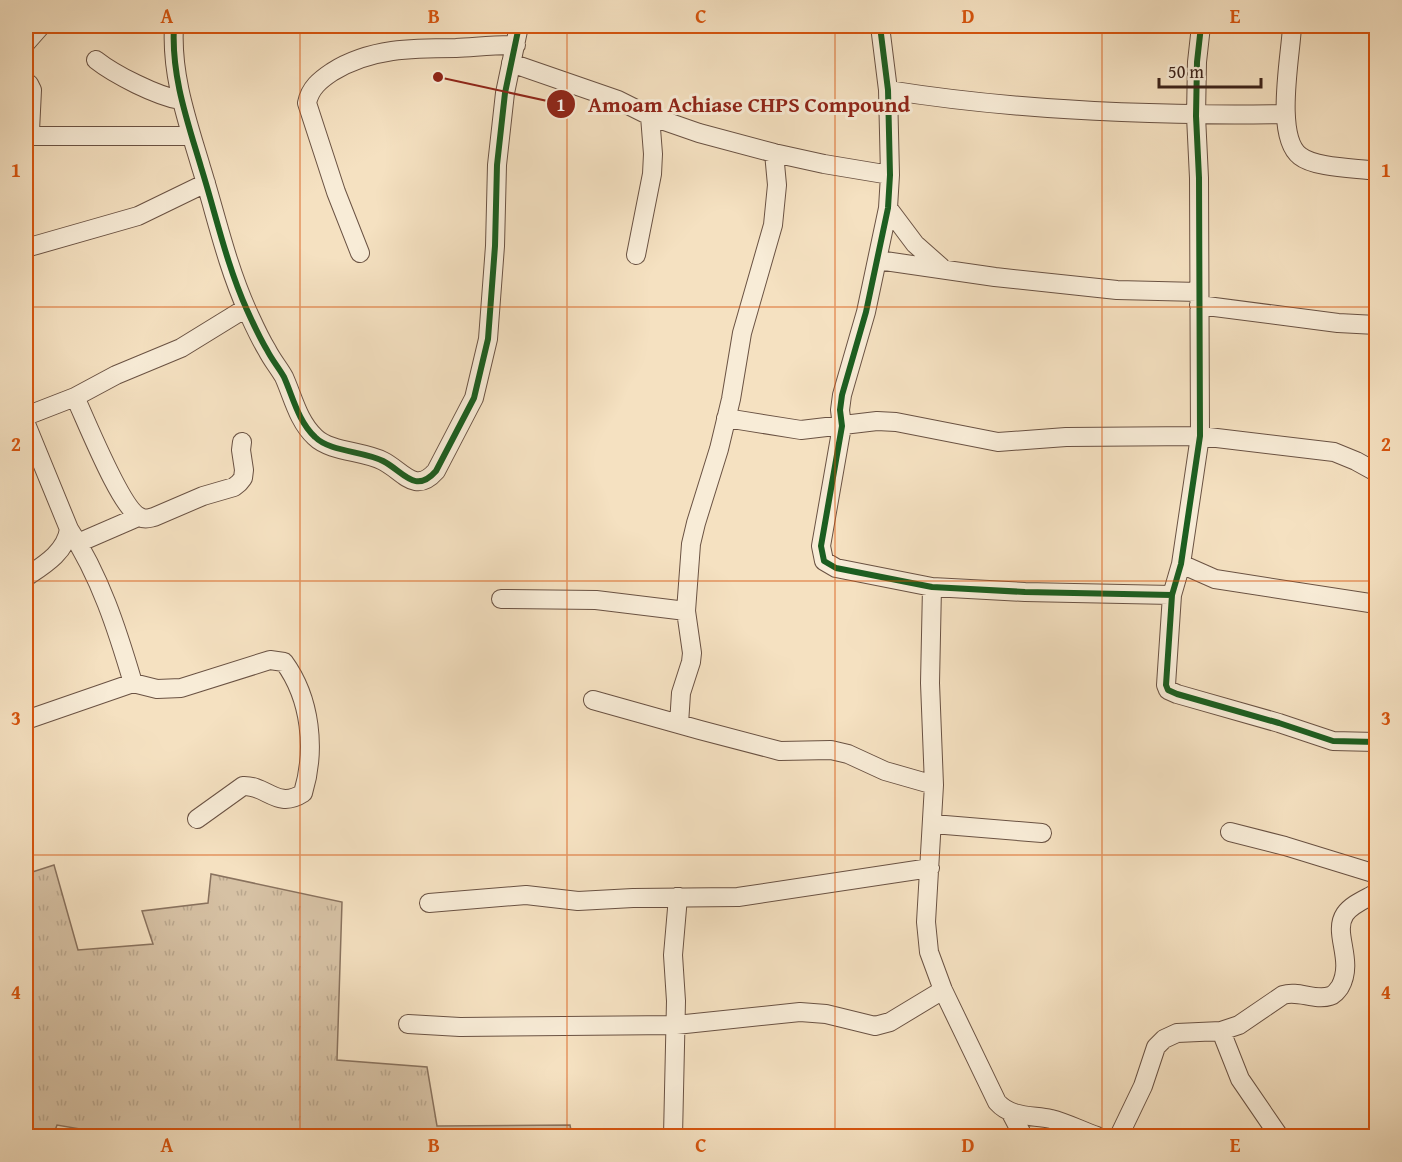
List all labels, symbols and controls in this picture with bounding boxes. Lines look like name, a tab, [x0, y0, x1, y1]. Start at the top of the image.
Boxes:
text: A	[161, 1, 174, 30]
text: B	[428, 1, 440, 30]
text: C	[695, 1, 707, 30]
text: D	[961, 1, 975, 30]
text: E	[1230, 1, 1241, 30]
scale bar	[1159, 51, 1261, 89]
text: 50 m	[1168, 58, 1204, 85]
callout: Amoam Achiase CHPS Compound	[546, 84, 922, 124]
text: Amoam Achiase CHPS Compound	[588, 88, 910, 120]
text: 1	[556, 91, 566, 118]
text: 1	[11, 155, 21, 184]
text: 1	[1381, 155, 1391, 184]
text: 2	[11, 429, 21, 458]
text: 2	[1381, 429, 1391, 458]
text: 3	[11, 703, 21, 732]
text: 3	[1381, 703, 1391, 732]
text: 4	[11, 977, 21, 1006]
text: 4	[1381, 977, 1391, 1006]
text: A	[161, 1130, 174, 1159]
text: B	[428, 1130, 440, 1159]
text: C	[695, 1130, 707, 1159]
text: D	[961, 1130, 975, 1159]
text: E	[1230, 1130, 1241, 1159]

